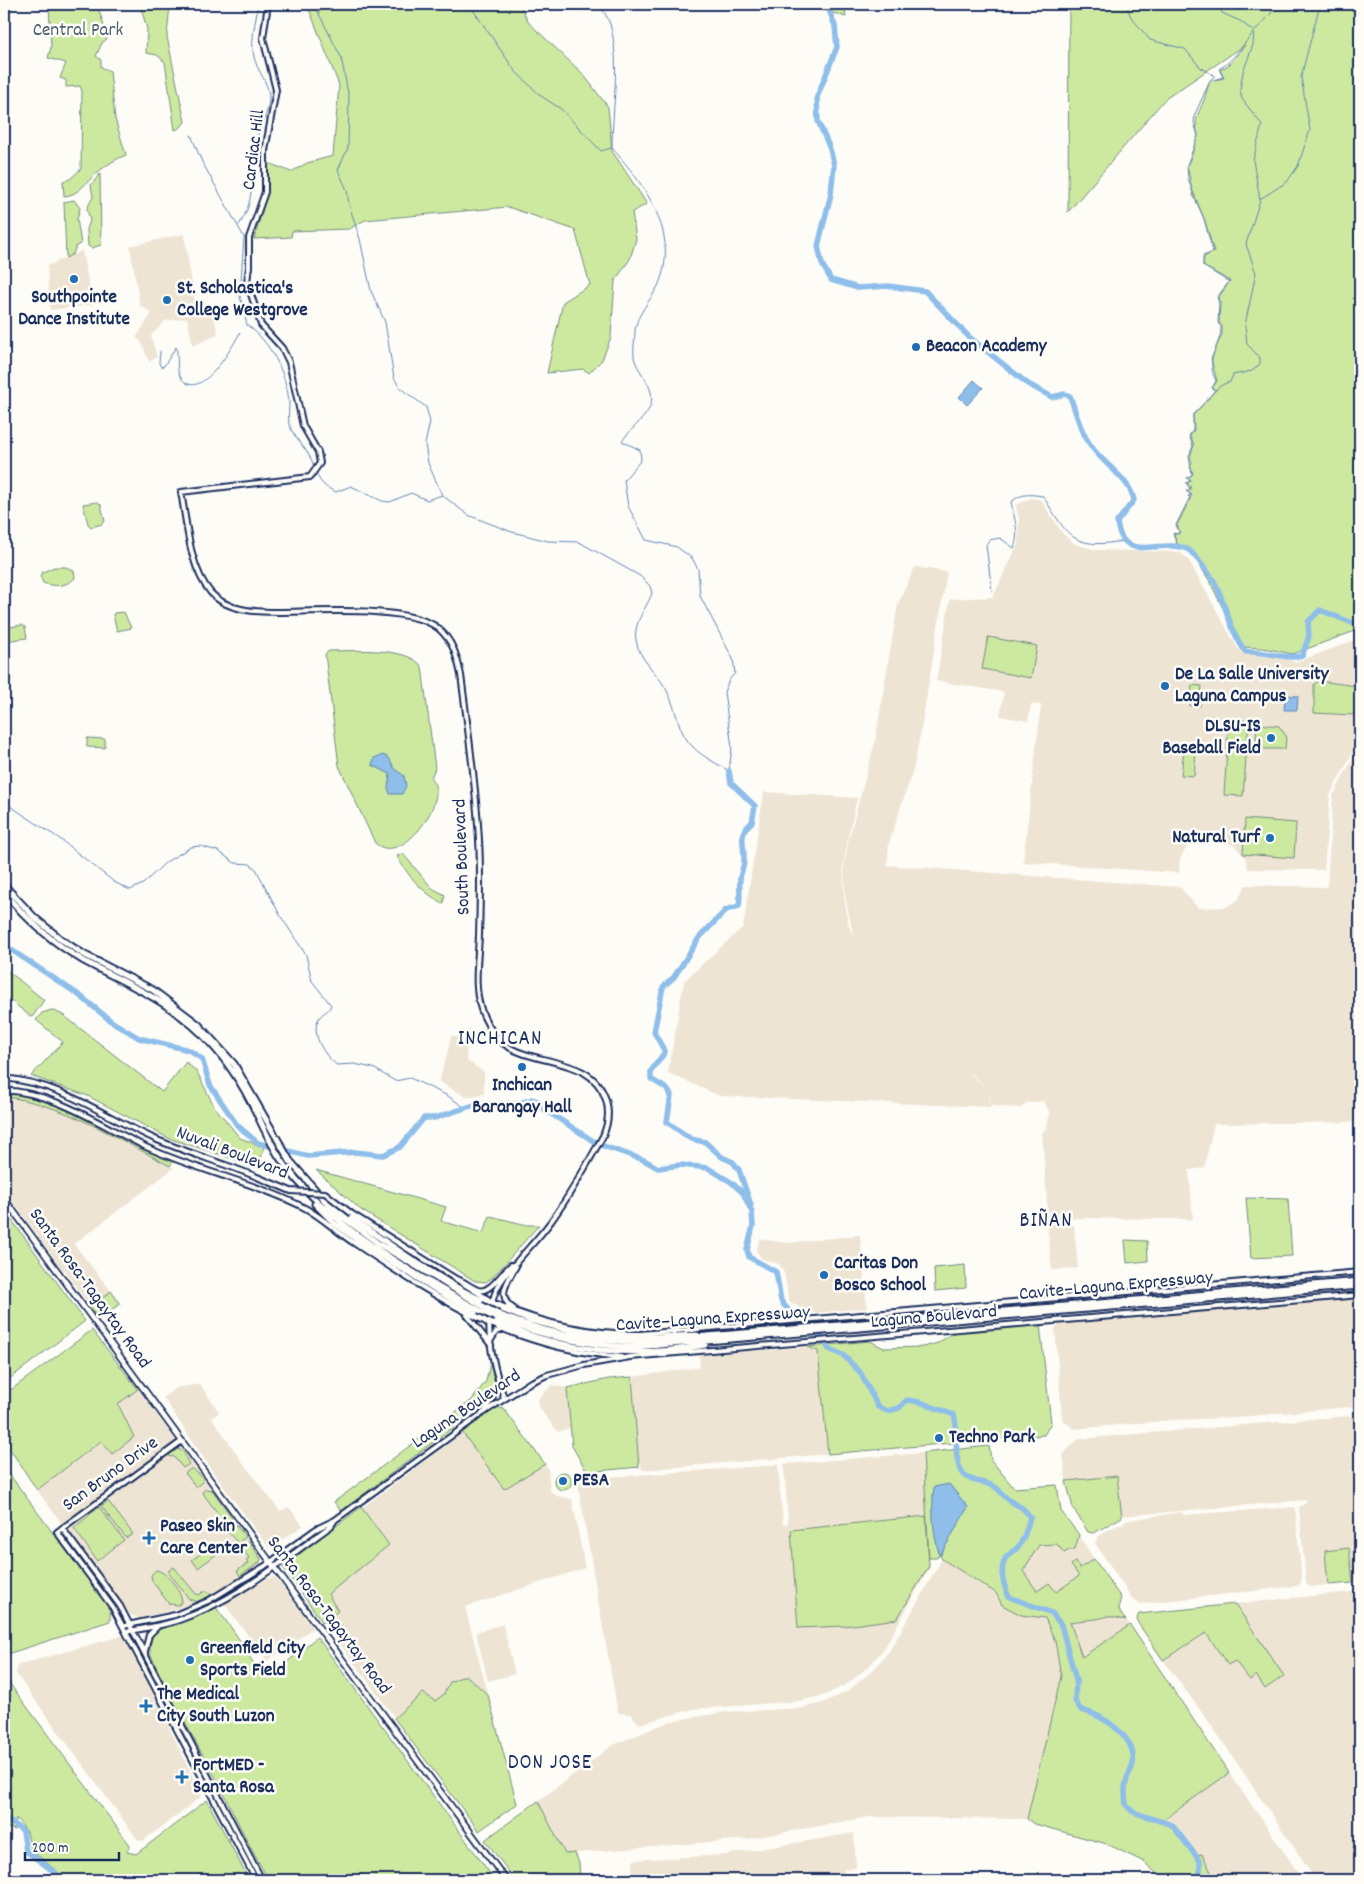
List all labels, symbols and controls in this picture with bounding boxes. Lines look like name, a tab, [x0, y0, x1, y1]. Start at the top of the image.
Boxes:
park label: Central Park	[33, 18, 124, 45]
street label: Cardiac Hill	[237, 108, 273, 192]
marker: Southpointe Dance Institute	[68, 273, 80, 285]
place label: St. Scholastica's College Westgrove	[177, 276, 308, 325]
place label: Southpointe Dance Institute	[18, 285, 130, 334]
marker: St. Scholastica's College Westgrove	[161, 294, 173, 306]
place label: Beacon Academy	[926, 334, 1048, 361]
marker: Beacon Academy	[910, 341, 922, 353]
place label: De La Salle University Laguna Campus	[1175, 662, 1330, 711]
marker: De La Salle University Laguna Campus	[1159, 680, 1171, 692]
place label: DLSU-IS Baseball Field	[1162, 714, 1261, 763]
marker: DLSU-IS Baseball Field	[1265, 732, 1277, 744]
street label: South Boulevard	[447, 798, 479, 916]
place label: Natural Turf	[1172, 825, 1261, 852]
marker: Natural Turf	[1264, 832, 1276, 844]
district label: INCHICAN	[458, 1025, 542, 1055]
marker: Inchican Barangay Hall	[516, 1061, 528, 1073]
place label: Inchican Barangay Hall	[472, 1073, 572, 1122]
street label: Nuvali Boulevard	[172, 1120, 292, 1188]
street label: Santa Rosa-Tagaytay Road	[22, 1203, 156, 1375]
district label: BIÑAN	[1019, 1207, 1073, 1237]
place label: Caritas Don Bosco School	[834, 1251, 927, 1300]
street label: Cavite–Laguna Expressway	[1018, 1265, 1214, 1309]
marker: Caritas Don Bosco School	[818, 1269, 830, 1281]
street label: Laguna Boulevard	[870, 1299, 998, 1337]
street label: Cavite–Laguna Expressway	[615, 1300, 811, 1340]
street label: Laguna Boulevard	[407, 1363, 527, 1457]
place label: Techno Park	[949, 1425, 1035, 1452]
street label: San Bruno Drive	[57, 1431, 165, 1519]
marker: Techno Park	[933, 1432, 945, 1444]
place label: PESA	[573, 1468, 609, 1495]
marker: PESA	[557, 1475, 569, 1487]
place label: Paseo Skin Care Center	[160, 1514, 248, 1563]
marker: Paseo Skin Care Center	[142, 1531, 156, 1545]
street label: Santa Rosa-Tagaytay Road	[259, 1531, 397, 1701]
place label: Greenfield City Sports Field	[200, 1636, 306, 1685]
marker: Greenfield City Sports Field	[184, 1654, 196, 1666]
place label: The Medical City South Luzon	[157, 1682, 275, 1731]
marker: The Medical City South Luzon	[139, 1699, 153, 1713]
district label: DON JOSE	[508, 1749, 592, 1779]
place label: FortMED - Santa Rosa	[193, 1753, 275, 1802]
marker: FortMED - Santa Rosa	[175, 1770, 189, 1784]
scale bar	[25, 1829, 119, 1861]
text: 200 m	[32, 1838, 69, 1860]

